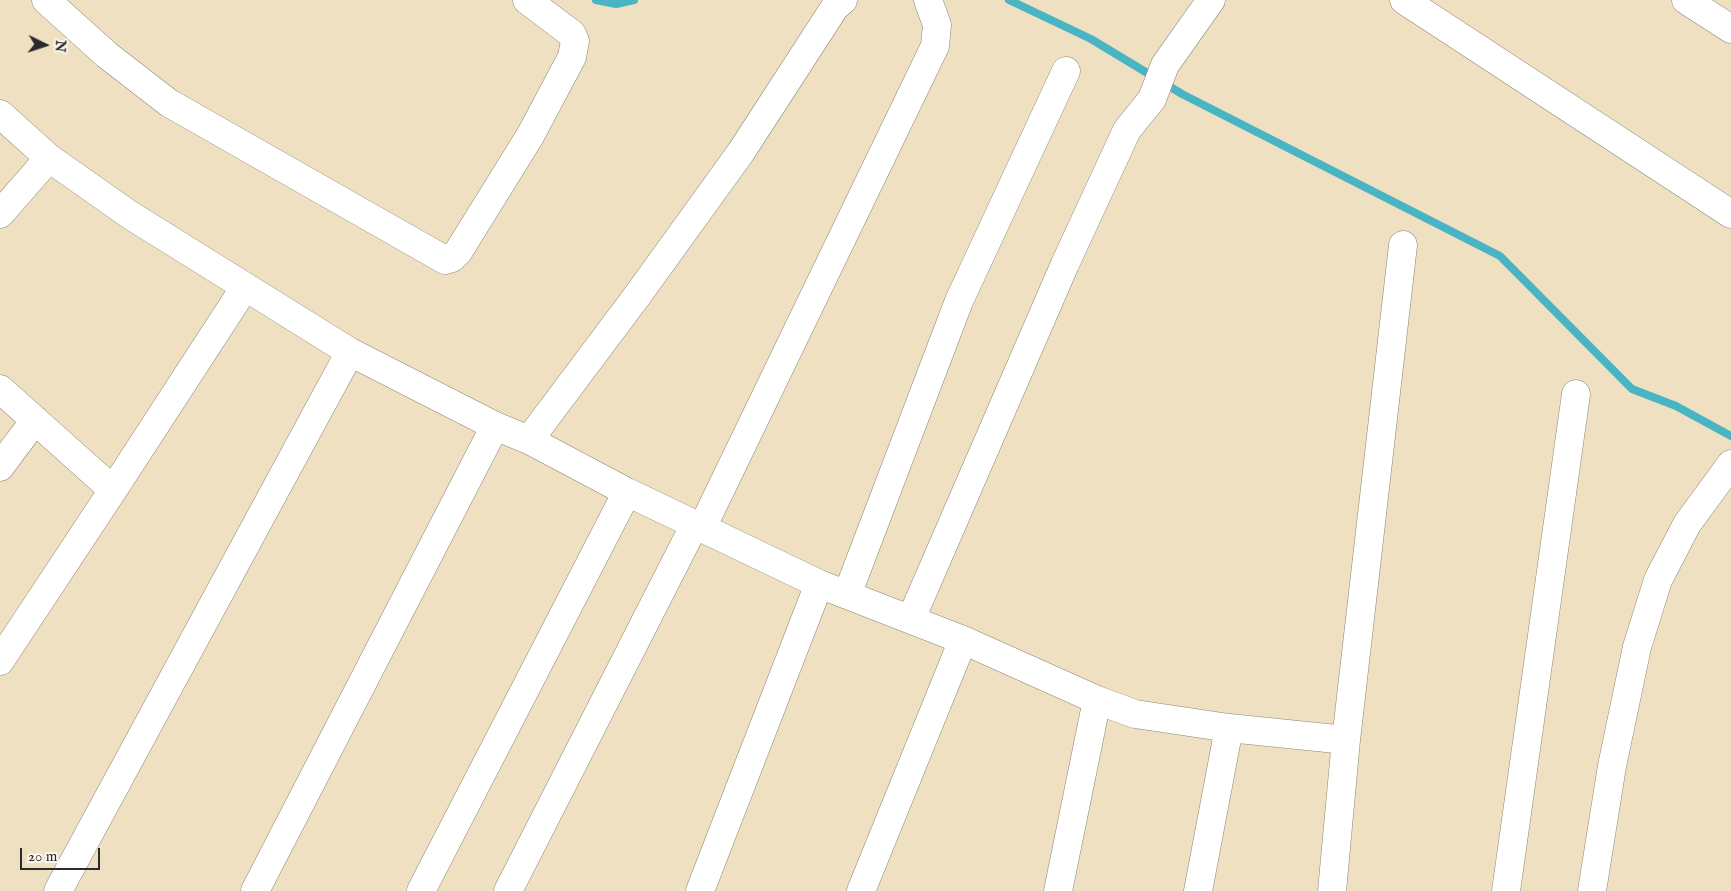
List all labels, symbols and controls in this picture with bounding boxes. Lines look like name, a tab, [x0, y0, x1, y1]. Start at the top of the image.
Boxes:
north arrow	[20, 20, 70, 70]
text: N	[51, 39, 69, 53]
scale bar	[22, 838, 102, 870]
text: 20 m	[28, 847, 57, 866]

